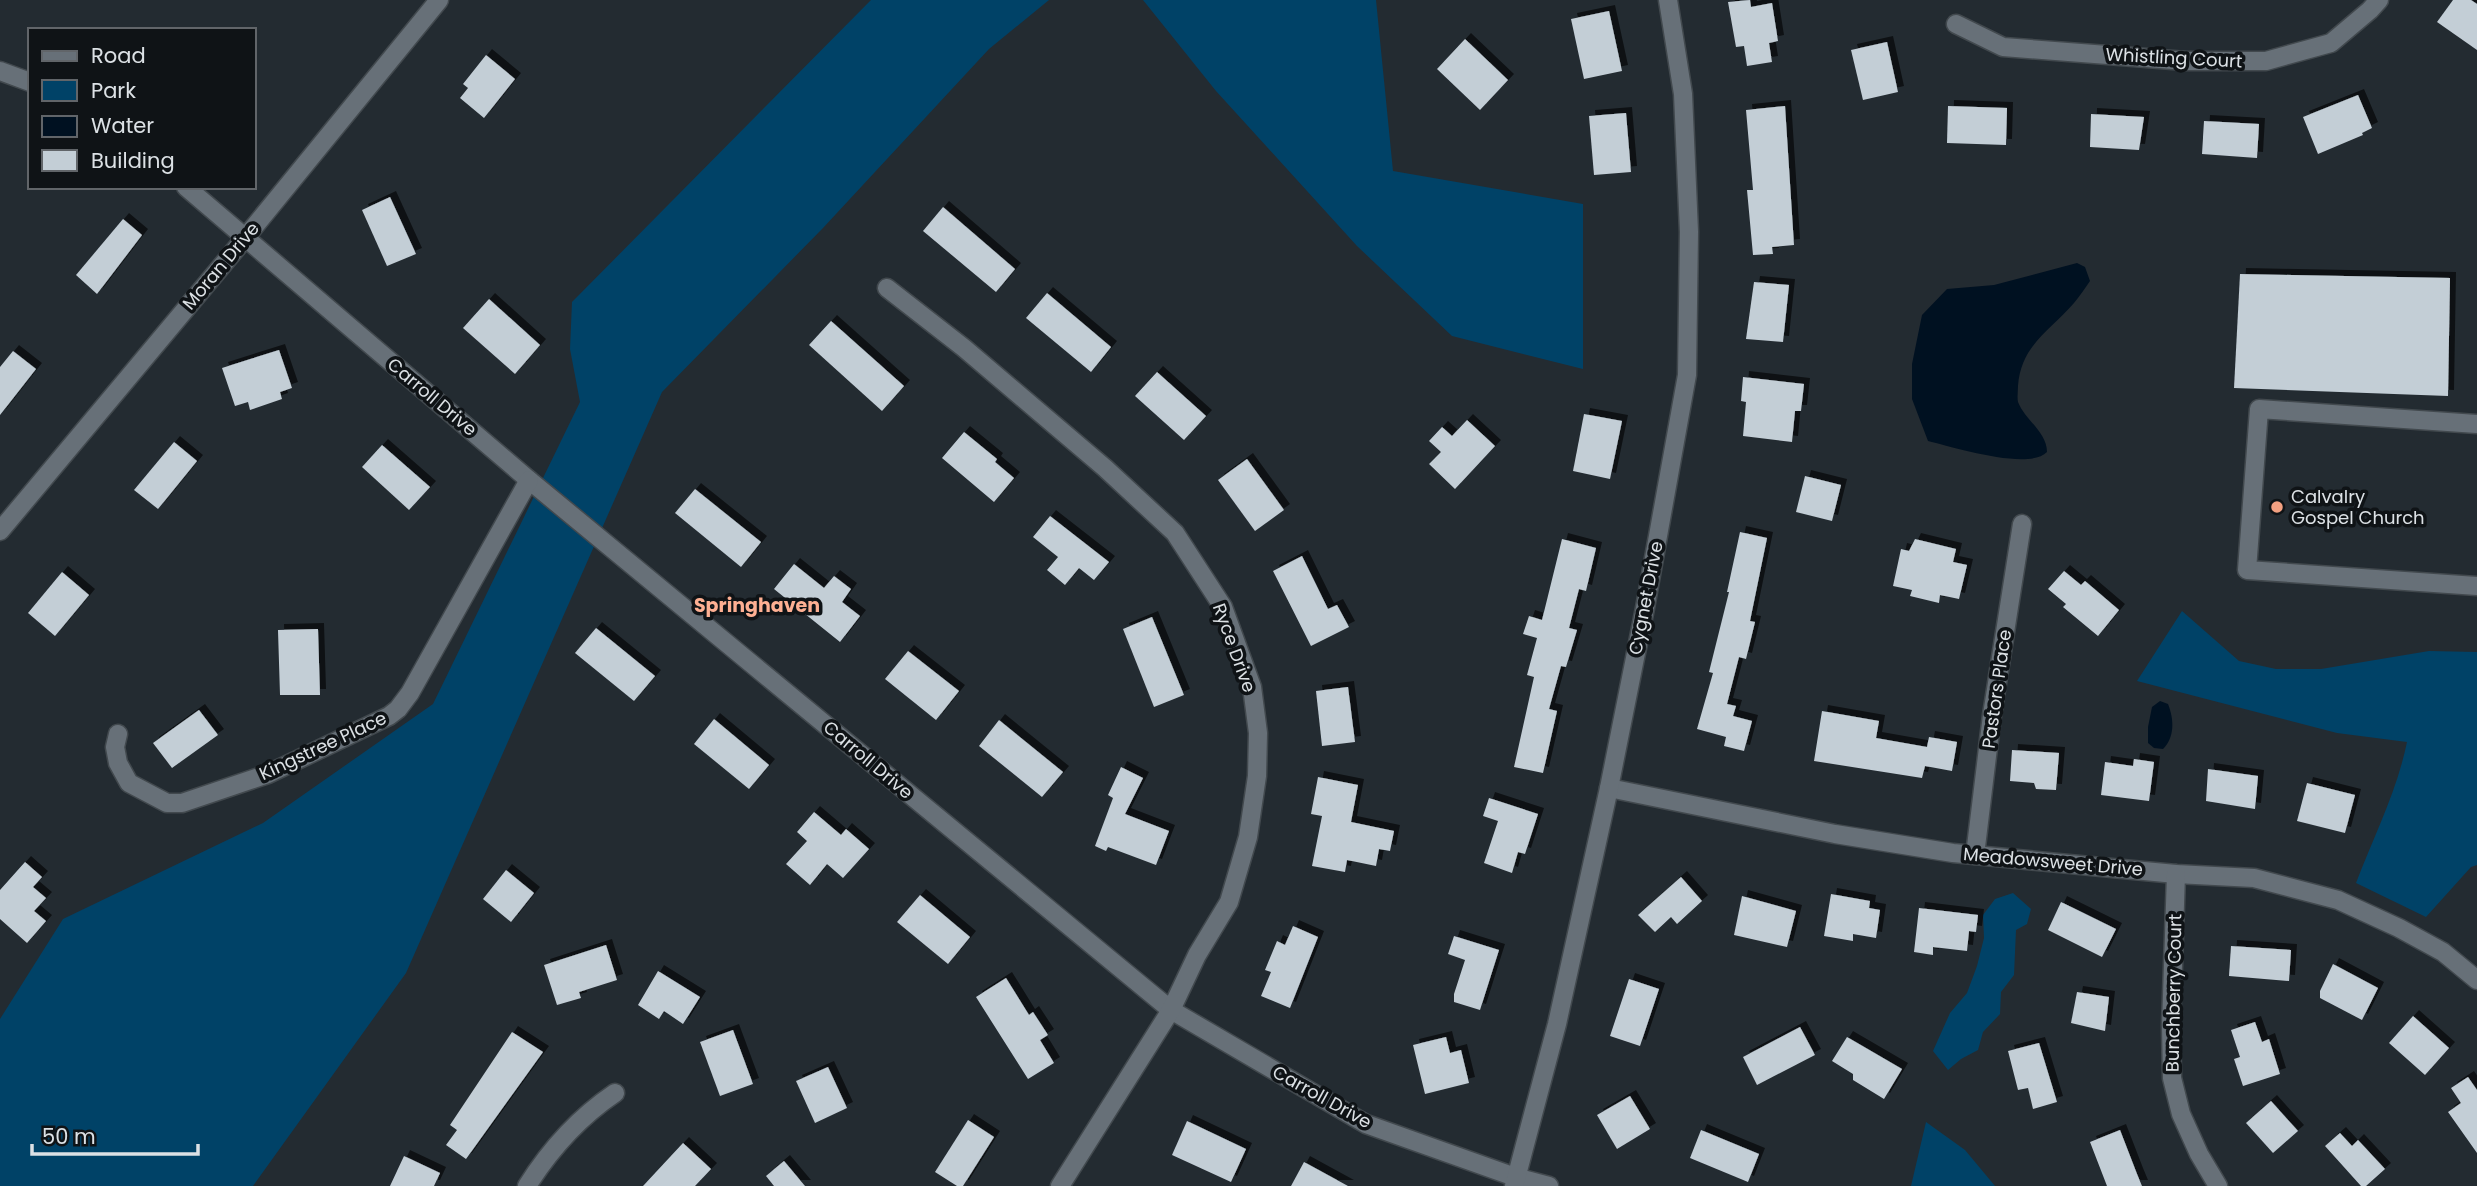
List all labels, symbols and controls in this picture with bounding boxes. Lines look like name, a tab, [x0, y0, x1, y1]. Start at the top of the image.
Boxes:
legend	[28, 28, 256, 189]
text: Road	[91, 41, 146, 70]
street label: Whistling Court	[2105, 41, 2243, 74]
text: Park	[91, 76, 136, 105]
text: Water	[91, 111, 154, 140]
text: Building	[91, 146, 175, 175]
street label: Moran Drive	[177, 217, 265, 315]
street label: Carroll Drive	[382, 352, 482, 441]
place label: Calvalry Gospel Church	[2291, 484, 2425, 530]
marker: Calvalry Gospel Church	[2269, 499, 2285, 515]
street label: Cygnet Drive	[1622, 539, 1669, 657]
district label: Springhaven	[694, 592, 820, 619]
street label: Ryce Drive	[1207, 600, 1262, 696]
street label: Pastors Place	[1976, 628, 2017, 750]
street label: Kingstree Place	[255, 705, 391, 786]
street label: Carroll Drive	[818, 715, 918, 804]
street label: Meadowsweet Drive	[1962, 841, 2144, 882]
street label: Bunchberry Court	[2160, 914, 2187, 1072]
street label: Carroll Drive	[1268, 1059, 1376, 1134]
scale bar	[32, 1112, 198, 1156]
text: 50 m	[42, 1122, 96, 1151]

